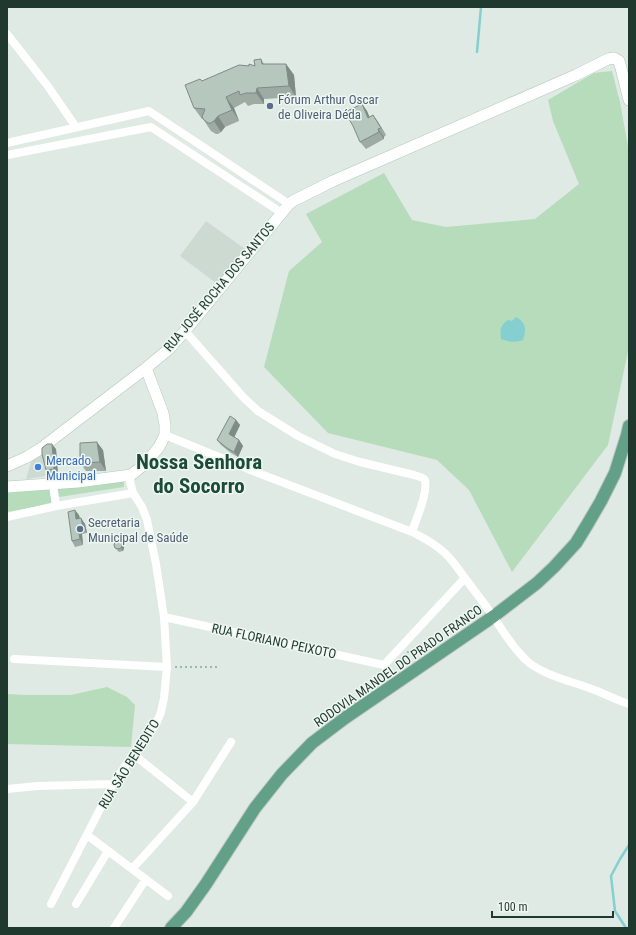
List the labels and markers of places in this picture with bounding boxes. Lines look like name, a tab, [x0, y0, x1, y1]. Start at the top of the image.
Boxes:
place label: Fórum Arthur Oscar de Oliveira Déda	[278, 92, 379, 122]
marker: Fórum Arthur Oscar de Oliveira Déda	[265, 101, 275, 111]
place label: Mercado Municipal	[46, 453, 96, 483]
marker: Mercado Municipal	[33, 462, 43, 472]
place label: Secretaria Municipal de Saúde	[88, 515, 188, 545]
marker: Secretaria Municipal de Saúde	[75, 524, 85, 534]

